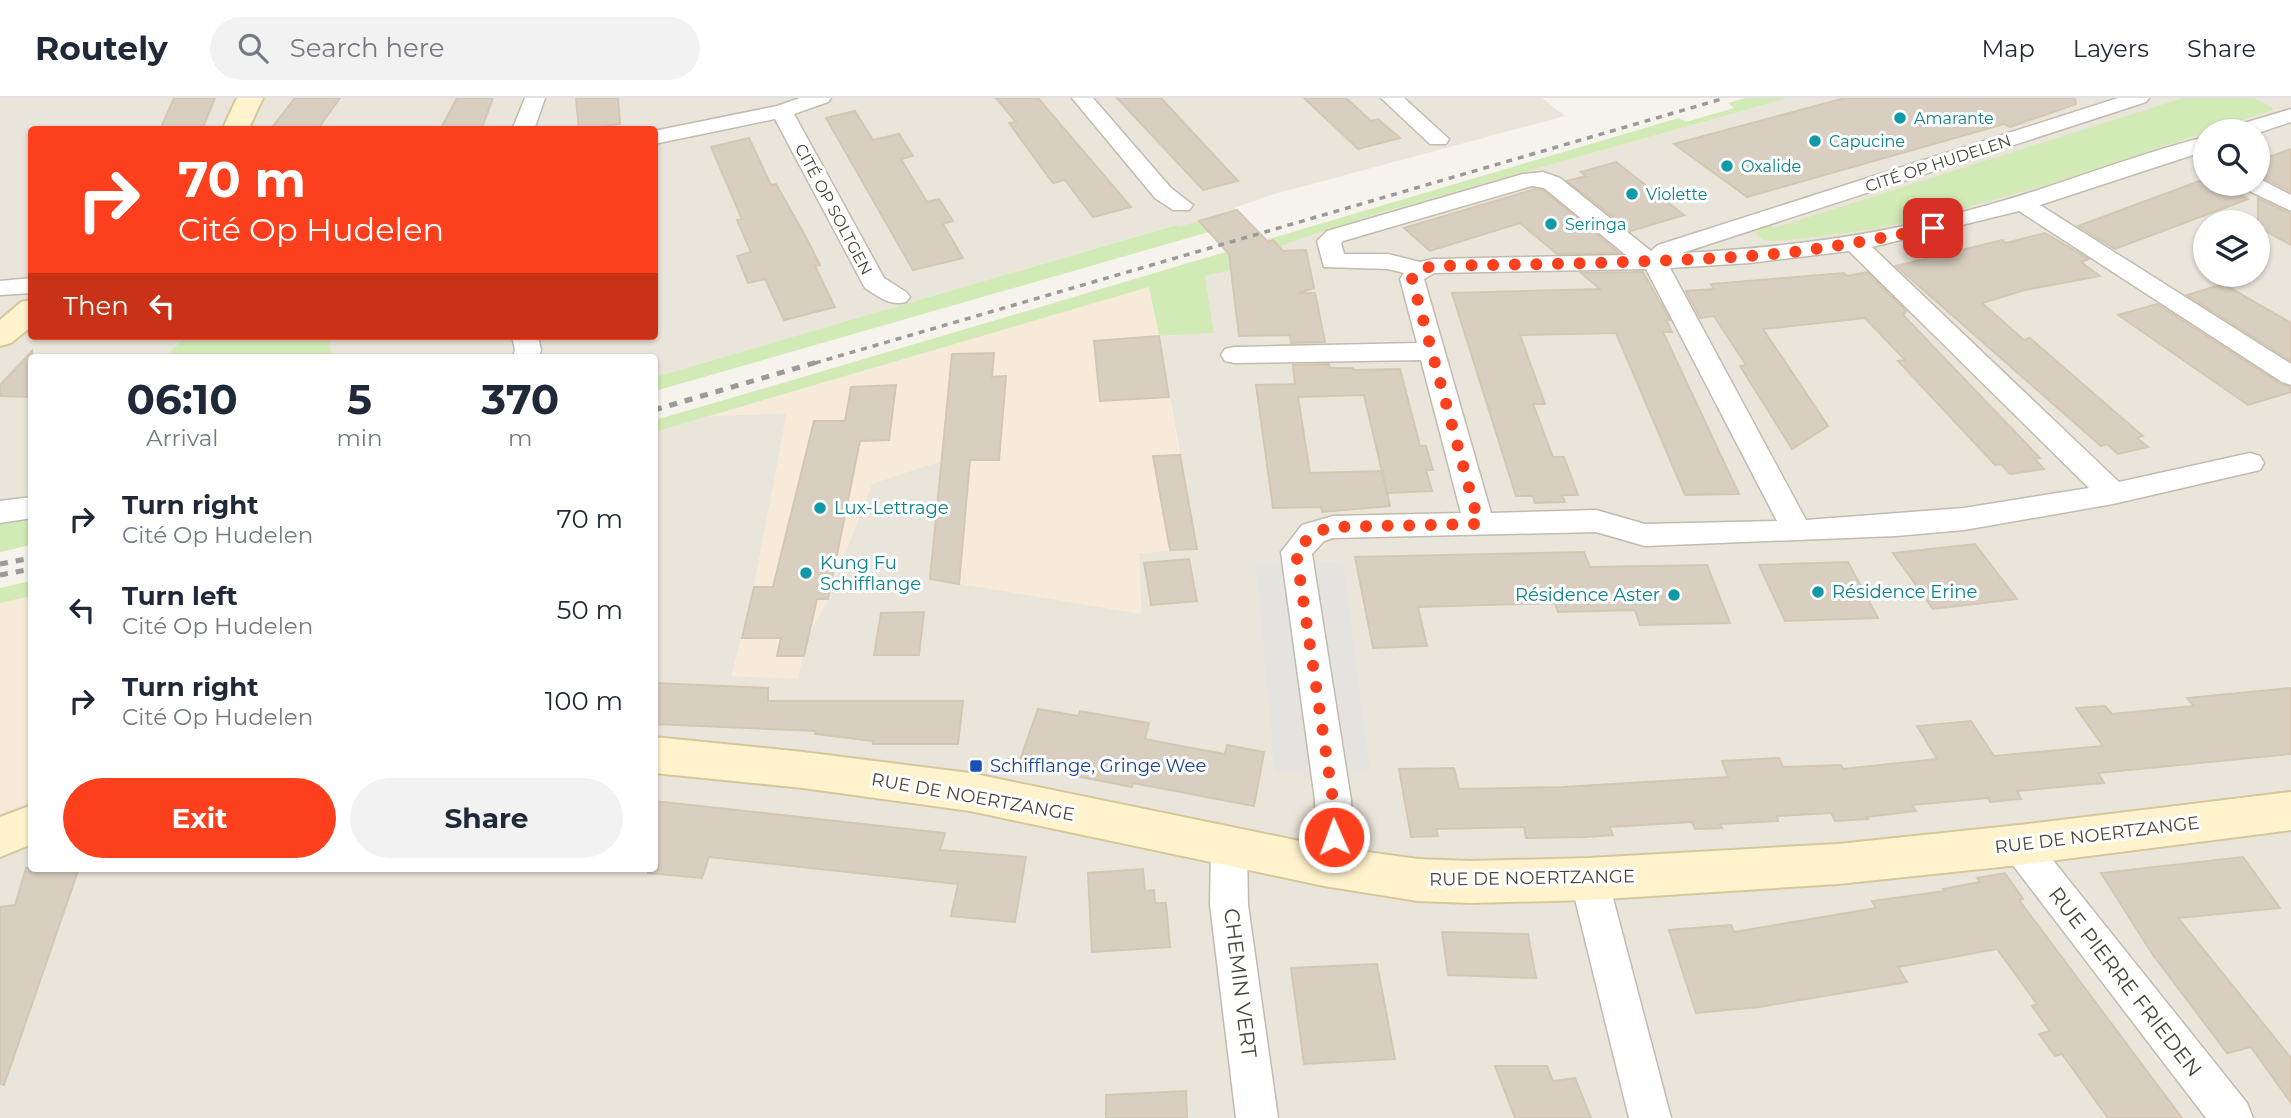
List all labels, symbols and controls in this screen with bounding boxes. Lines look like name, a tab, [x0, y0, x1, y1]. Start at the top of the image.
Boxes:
search box	[210, 17, 700, 80]
text: Routely	[35, 28, 168, 68]
icon: search	[234, 29, 272, 67]
text: Search here	[290, 32, 445, 64]
text: Map	[1981, 34, 2035, 63]
text: Layers	[2073, 34, 2149, 63]
text: Share	[2187, 34, 2256, 63]
place label: Amarante	[1914, 109, 1994, 128]
marker: Amarante	[1892, 110, 1908, 126]
map controls	[2193, 119, 2270, 287]
button: search	[2193, 119, 2270, 196]
street label: CITÉ OP HUDELEN	[1863, 131, 2013, 196]
place label: Capucine	[1829, 132, 1905, 151]
marker: Capucine	[1807, 133, 1823, 149]
street label: CITÉ OP SOLTGEN	[791, 140, 876, 278]
text: 70 m	[178, 150, 306, 209]
icon: right	[63, 154, 154, 245]
place label: Oxalide	[1741, 157, 1801, 176]
marker: Oxalide	[1719, 158, 1735, 174]
place label: Violette	[1646, 185, 1707, 204]
marker: Violette	[1624, 186, 1640, 202]
pin	[1903, 198, 1963, 258]
icon: arrive	[1914, 209, 1952, 247]
text: Cité Op Hudelen	[178, 210, 444, 249]
button: layers	[2193, 210, 2270, 287]
place label: Seringa	[1565, 215, 1626, 234]
marker: Seringa	[1543, 216, 1559, 232]
icon: left	[143, 287, 181, 325]
text: Then	[63, 290, 129, 322]
text: 06:10	[127, 373, 238, 425]
text: 5	[347, 373, 372, 425]
text: 370	[481, 373, 559, 425]
text: Arrival	[146, 424, 218, 452]
text: min	[336, 424, 383, 452]
text: m	[508, 424, 532, 452]
text: Turn right	[122, 489, 258, 521]
place label: Lux-Lettrage	[834, 497, 949, 519]
icon: right	[63, 500, 101, 538]
marker: Lux-Lettrage	[812, 500, 828, 516]
text: 70 m	[557, 503, 623, 535]
text: Cité Op Hudelen	[122, 521, 313, 549]
place label: Kung Fu Schifflange	[820, 552, 921, 595]
marker: Kung Fu Schifflange	[798, 565, 814, 581]
text: Turn left	[122, 580, 238, 612]
place label: Résidence Erine	[1832, 581, 1977, 603]
place label: Résidence Aster	[1515, 584, 1660, 606]
marker: Résidence Erine	[1810, 584, 1826, 600]
marker: Résidence Aster	[1666, 587, 1682, 603]
icon: left	[63, 591, 101, 629]
text: 50 m	[557, 594, 623, 626]
text: Cité Op Hudelen	[122, 612, 313, 640]
text: Turn right	[122, 671, 258, 703]
icon: right	[63, 682, 101, 720]
text: 100 m	[545, 685, 623, 717]
text: Cité Op Hudelen	[122, 703, 313, 731]
place label: Schifflange, Gringe Wee	[990, 755, 1206, 777]
marker: Schifflange, Gringe Wee	[968, 758, 984, 774]
street label: RUE DE NOERTZANGE	[870, 768, 1076, 826]
button: Exit	[63, 778, 336, 858]
button: Share	[350, 778, 623, 858]
position arrow	[1297, 800, 1371, 874]
street label: RUE DE NOERTZANGE	[1994, 812, 2200, 858]
street label: RUE DE NOERTZANGE	[1429, 865, 1635, 891]
street label: RUE PIERRE FRIEDEN	[2044, 882, 2207, 1082]
street label: CHEMIN VERT	[1219, 907, 1262, 1059]

